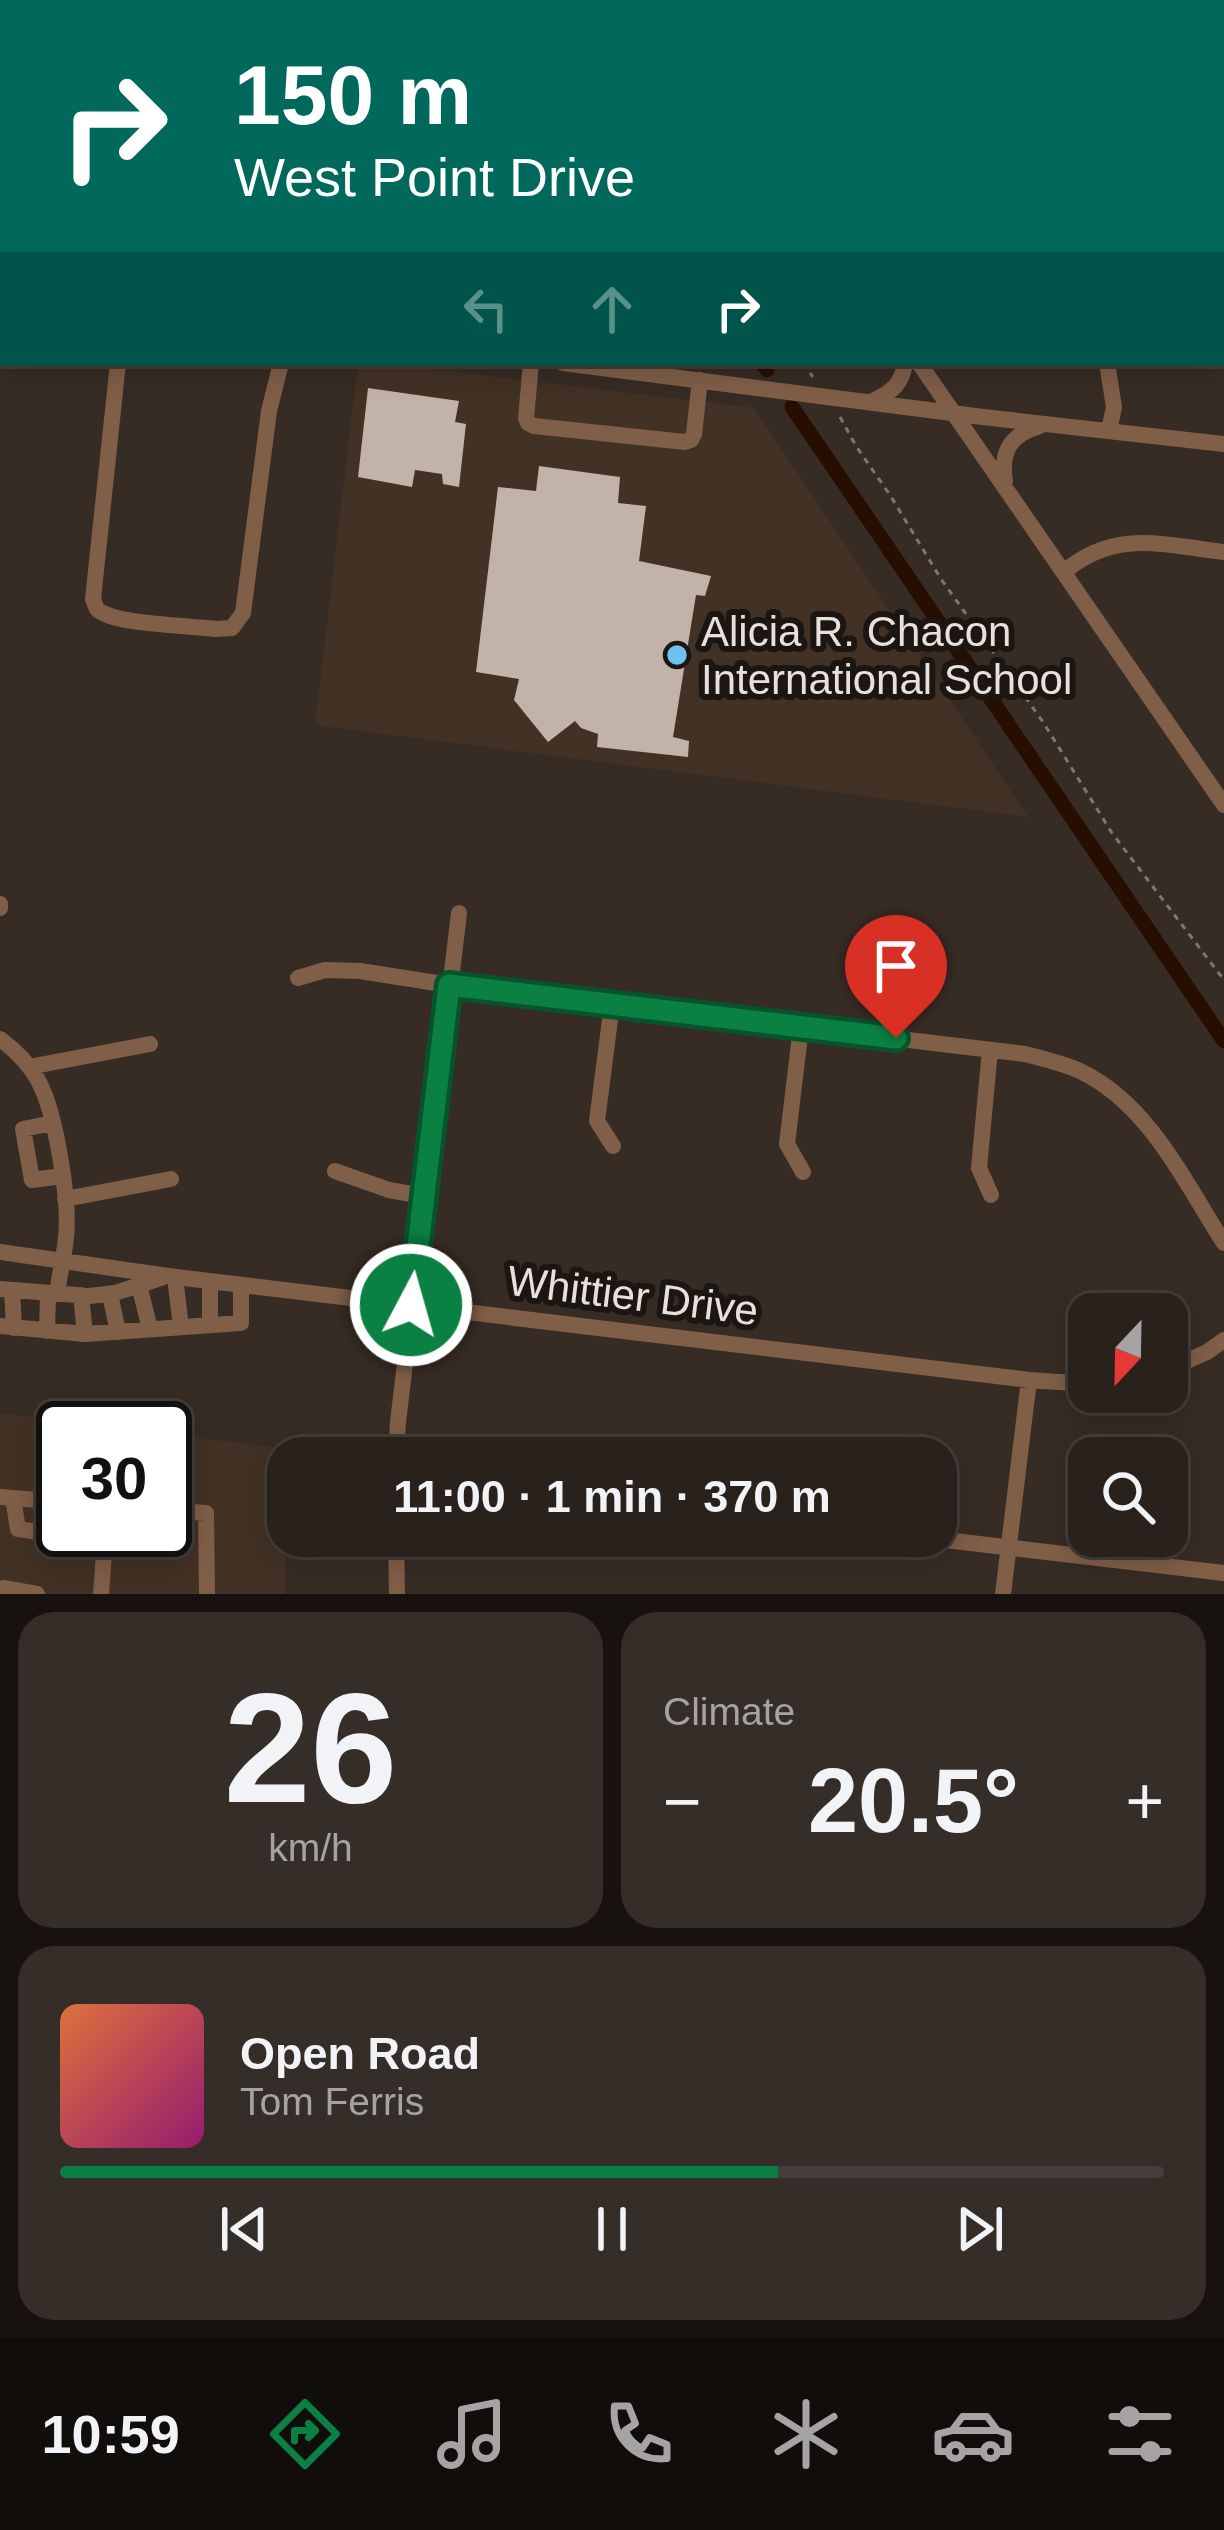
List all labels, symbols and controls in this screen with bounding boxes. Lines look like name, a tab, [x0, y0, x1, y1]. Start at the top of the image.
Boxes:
icon: right	[36, 48, 192, 204]
text: 150 m	[234, 48, 472, 142]
text: West Point Drive	[234, 147, 635, 207]
icon: left	[453, 276, 519, 342]
icon: ahead	[579, 276, 645, 342]
icon: right	[705, 276, 771, 342]
place label: Alicia R. Chacon International School	[701, 608, 1072, 703]
marker: Alicia R. Chacon International School	[664, 642, 690, 668]
pin	[845, 915, 947, 1038]
icon: arrive	[863, 933, 929, 999]
position arrow	[348, 1242, 474, 1368]
street label: Whittier Drive	[505, 1257, 761, 1334]
north arrow	[1068, 1293, 1188, 1413]
map controls	[1068, 1293, 1188, 1557]
speed limit sign: 30	[36, 1401, 192, 1557]
button: search	[1068, 1437, 1188, 1557]
text: 11:00 · 1 min · 370 m	[393, 1471, 831, 1522]
text: 26	[224, 1661, 397, 1835]
text: Climate	[663, 1690, 795, 1733]
text: 20.5°	[808, 1751, 1019, 1851]
text: −	[663, 1764, 702, 1838]
text: +	[1125, 1764, 1164, 1838]
text: km/h	[268, 1826, 353, 1869]
text: Open Road	[240, 2028, 480, 2079]
text: Tom Ferris	[240, 2080, 424, 2123]
icon: previous	[211, 2196, 277, 2262]
icon: pause	[579, 2196, 645, 2262]
icon: next	[947, 2196, 1013, 2262]
icon: directions	[263, 2392, 347, 2476]
icon: music	[430, 2392, 514, 2476]
icon: phone	[597, 2392, 681, 2476]
icon: climate	[764, 2392, 848, 2476]
icon: car	[931, 2392, 1015, 2476]
icon: filters	[1098, 2392, 1182, 2476]
text: 10:59	[42, 2404, 180, 2464]

